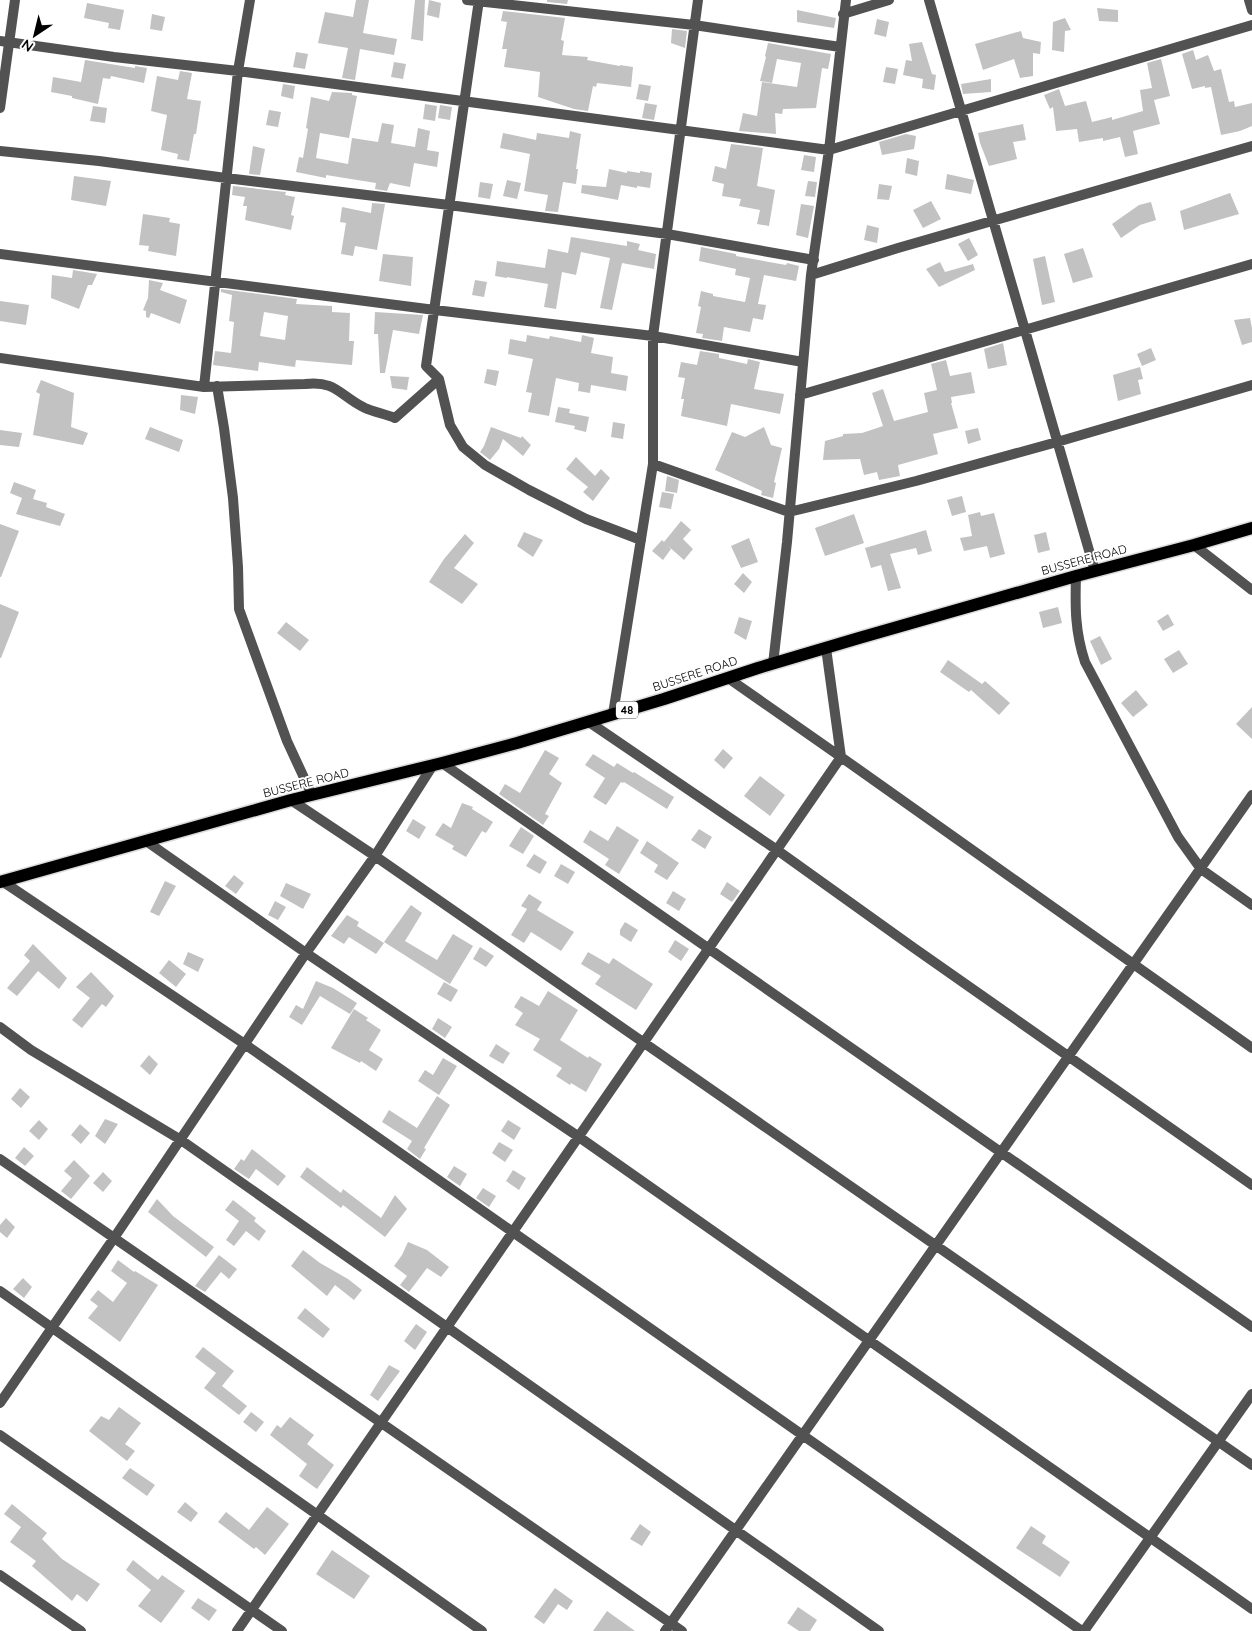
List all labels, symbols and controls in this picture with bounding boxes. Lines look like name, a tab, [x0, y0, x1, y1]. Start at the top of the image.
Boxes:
north arrow	[10, 10, 60, 60]
text: N	[18, 35, 37, 56]
street label: BUSSERE ROAD	[1039, 541, 1129, 578]
street label: BUSSERE ROAD	[651, 653, 739, 694]
road number: 48	[616, 702, 638, 718]
street label: BUSSERE ROAD	[261, 764, 351, 800]

